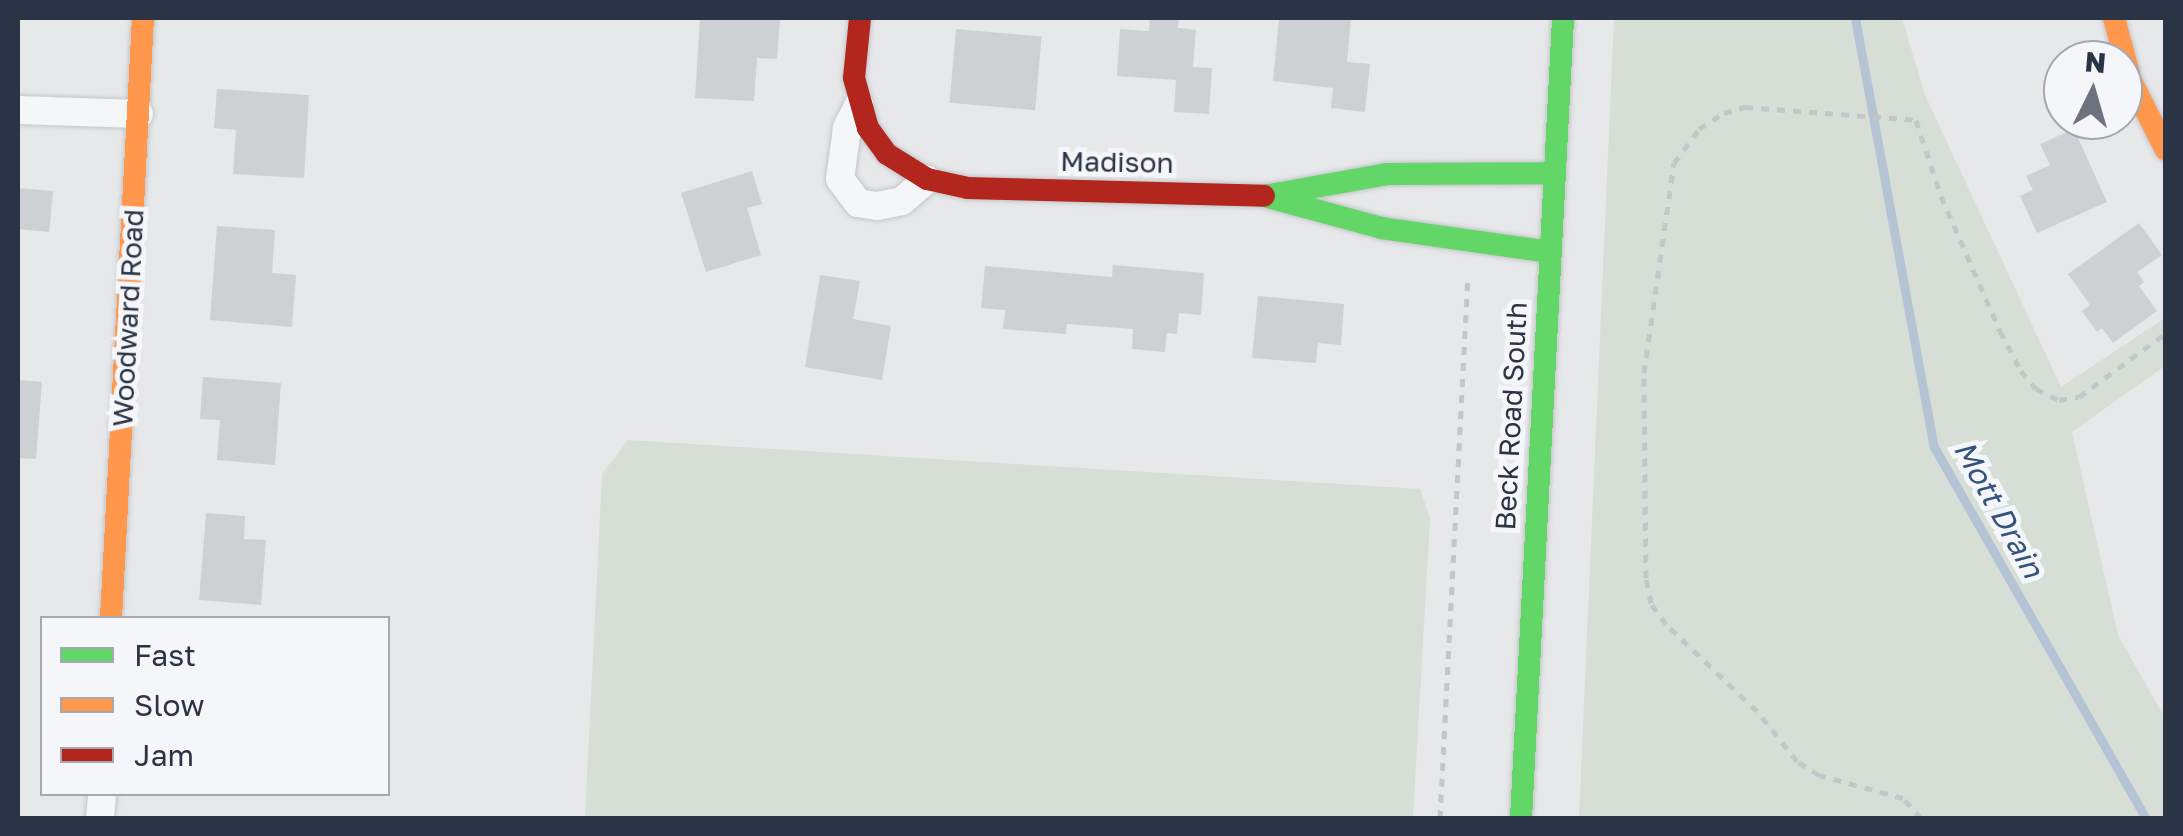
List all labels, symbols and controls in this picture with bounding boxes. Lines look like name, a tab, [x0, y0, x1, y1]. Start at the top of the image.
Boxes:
north arrow	[2043, 40, 2143, 140]
text: N	[2083, 44, 2108, 79]
street label: Madison	[1060, 144, 1174, 180]
street label: Woodward Road	[106, 208, 150, 428]
street label: Beck Road South	[1488, 301, 1534, 531]
water label: Mott Drain	[1947, 434, 2051, 584]
legend	[40, 616, 390, 796]
text: Fast	[134, 637, 196, 673]
text: Slow	[134, 687, 205, 723]
text: Jam	[134, 737, 194, 773]

